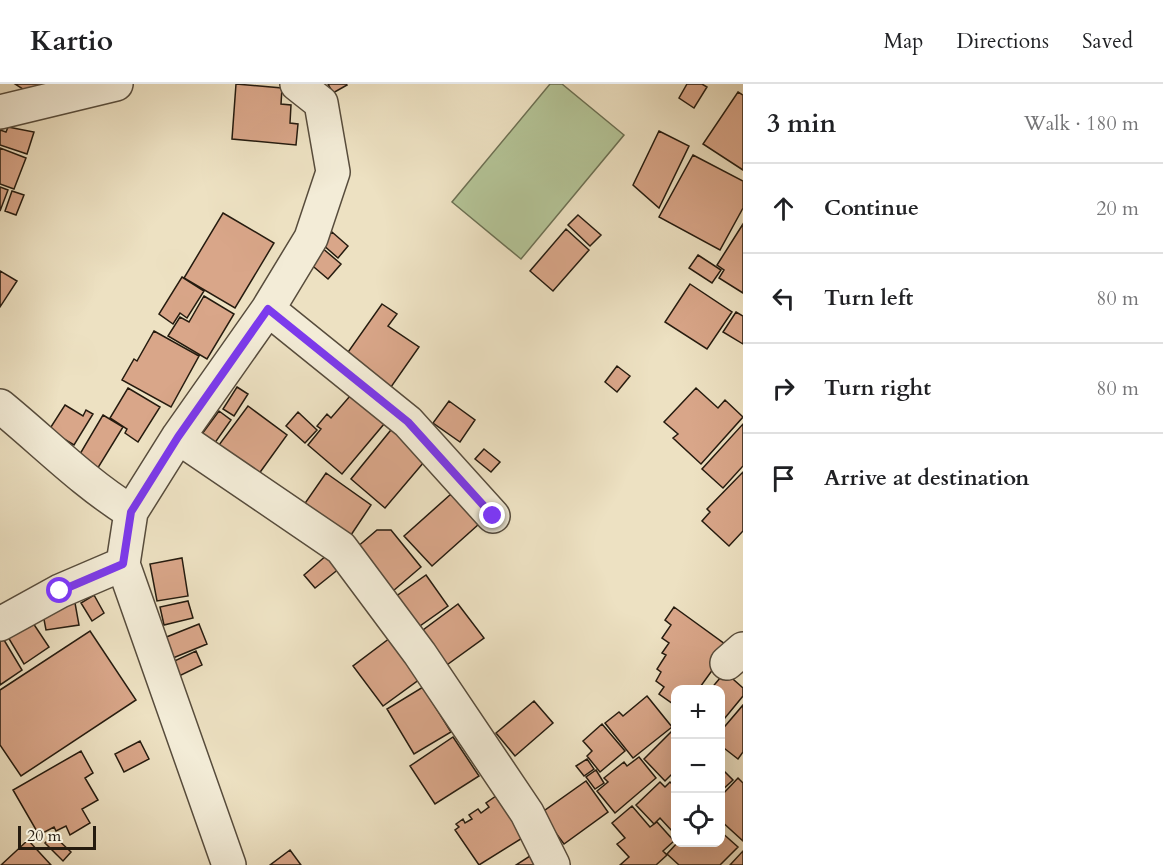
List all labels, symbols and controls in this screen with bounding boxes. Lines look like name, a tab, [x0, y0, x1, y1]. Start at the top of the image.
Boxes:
text: Kartio	[30, 22, 113, 60]
text: Map	[883, 27, 923, 56]
text: Directions	[956, 27, 1049, 56]
text: Saved	[1082, 27, 1133, 56]
text: 3 min	[767, 106, 836, 141]
text: Walk · 180 m	[1024, 110, 1139, 137]
icon: ahead	[767, 192, 800, 225]
text: Continue	[824, 193, 919, 223]
text: 20 m	[1096, 195, 1139, 222]
icon: left	[767, 282, 800, 315]
text: Turn left	[824, 283, 913, 313]
text: 80 m	[1096, 285, 1139, 312]
icon: right	[767, 372, 800, 405]
text: Turn right	[824, 373, 931, 403]
text: 80 m	[1096, 375, 1139, 402]
icon: arrive	[767, 462, 800, 495]
text: Arrive at destination	[824, 463, 1029, 493]
route end	[479, 502, 505, 528]
route start	[46, 577, 72, 603]
map controls	[671, 685, 725, 847]
button: +	[671, 685, 725, 739]
button: −	[671, 739, 725, 793]
button: locate	[671, 793, 725, 847]
scale bar	[18, 823, 96, 850]
text: 20 m	[27, 825, 61, 847]

